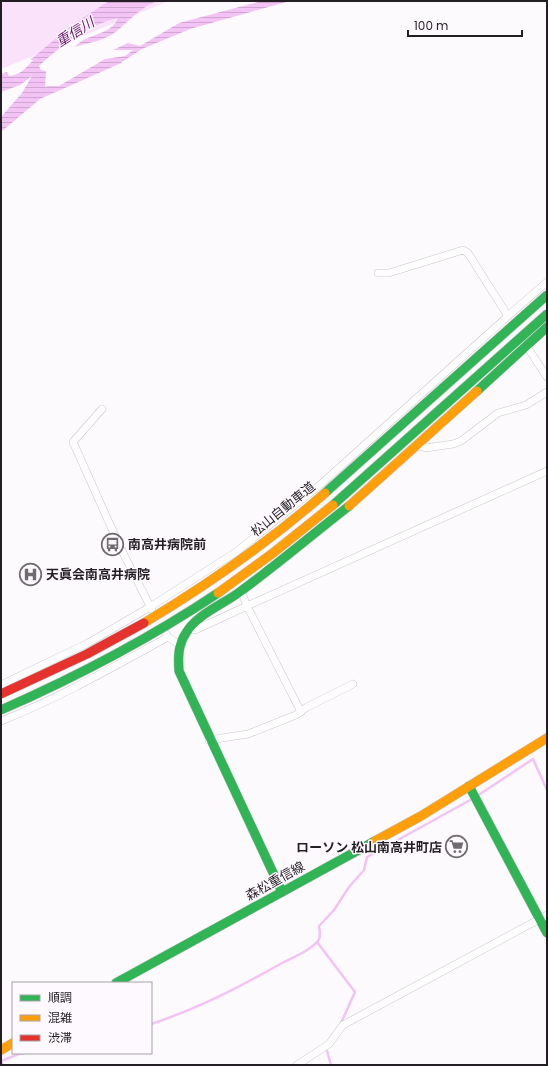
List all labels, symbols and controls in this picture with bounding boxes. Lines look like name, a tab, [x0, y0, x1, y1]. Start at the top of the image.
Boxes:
water label: 重信川	[52, 11, 100, 52]
scale bar	[408, 12, 522, 38]
text: 100 m	[414, 17, 448, 34]
street label: 松山自動車道	[247, 477, 319, 541]
bus stop icon: 南高井病院前	[100, 531, 126, 557]
place label: 南高井病院前	[128, 535, 206, 554]
hospital icon: 天眞会南高井病院	[17, 561, 43, 587]
place label: 天眞会南高井病院	[46, 565, 150, 584]
supermarket icon: ローソン 松山南高井町店	[444, 834, 470, 860]
place label: ローソン 松山南高井町店	[296, 838, 442, 857]
street label: 森松重信線	[242, 857, 308, 905]
legend	[12, 982, 152, 1054]
text: 順調	[48, 989, 72, 1006]
text: 混雑	[48, 1009, 72, 1026]
text: 渋滞	[48, 1029, 72, 1046]

